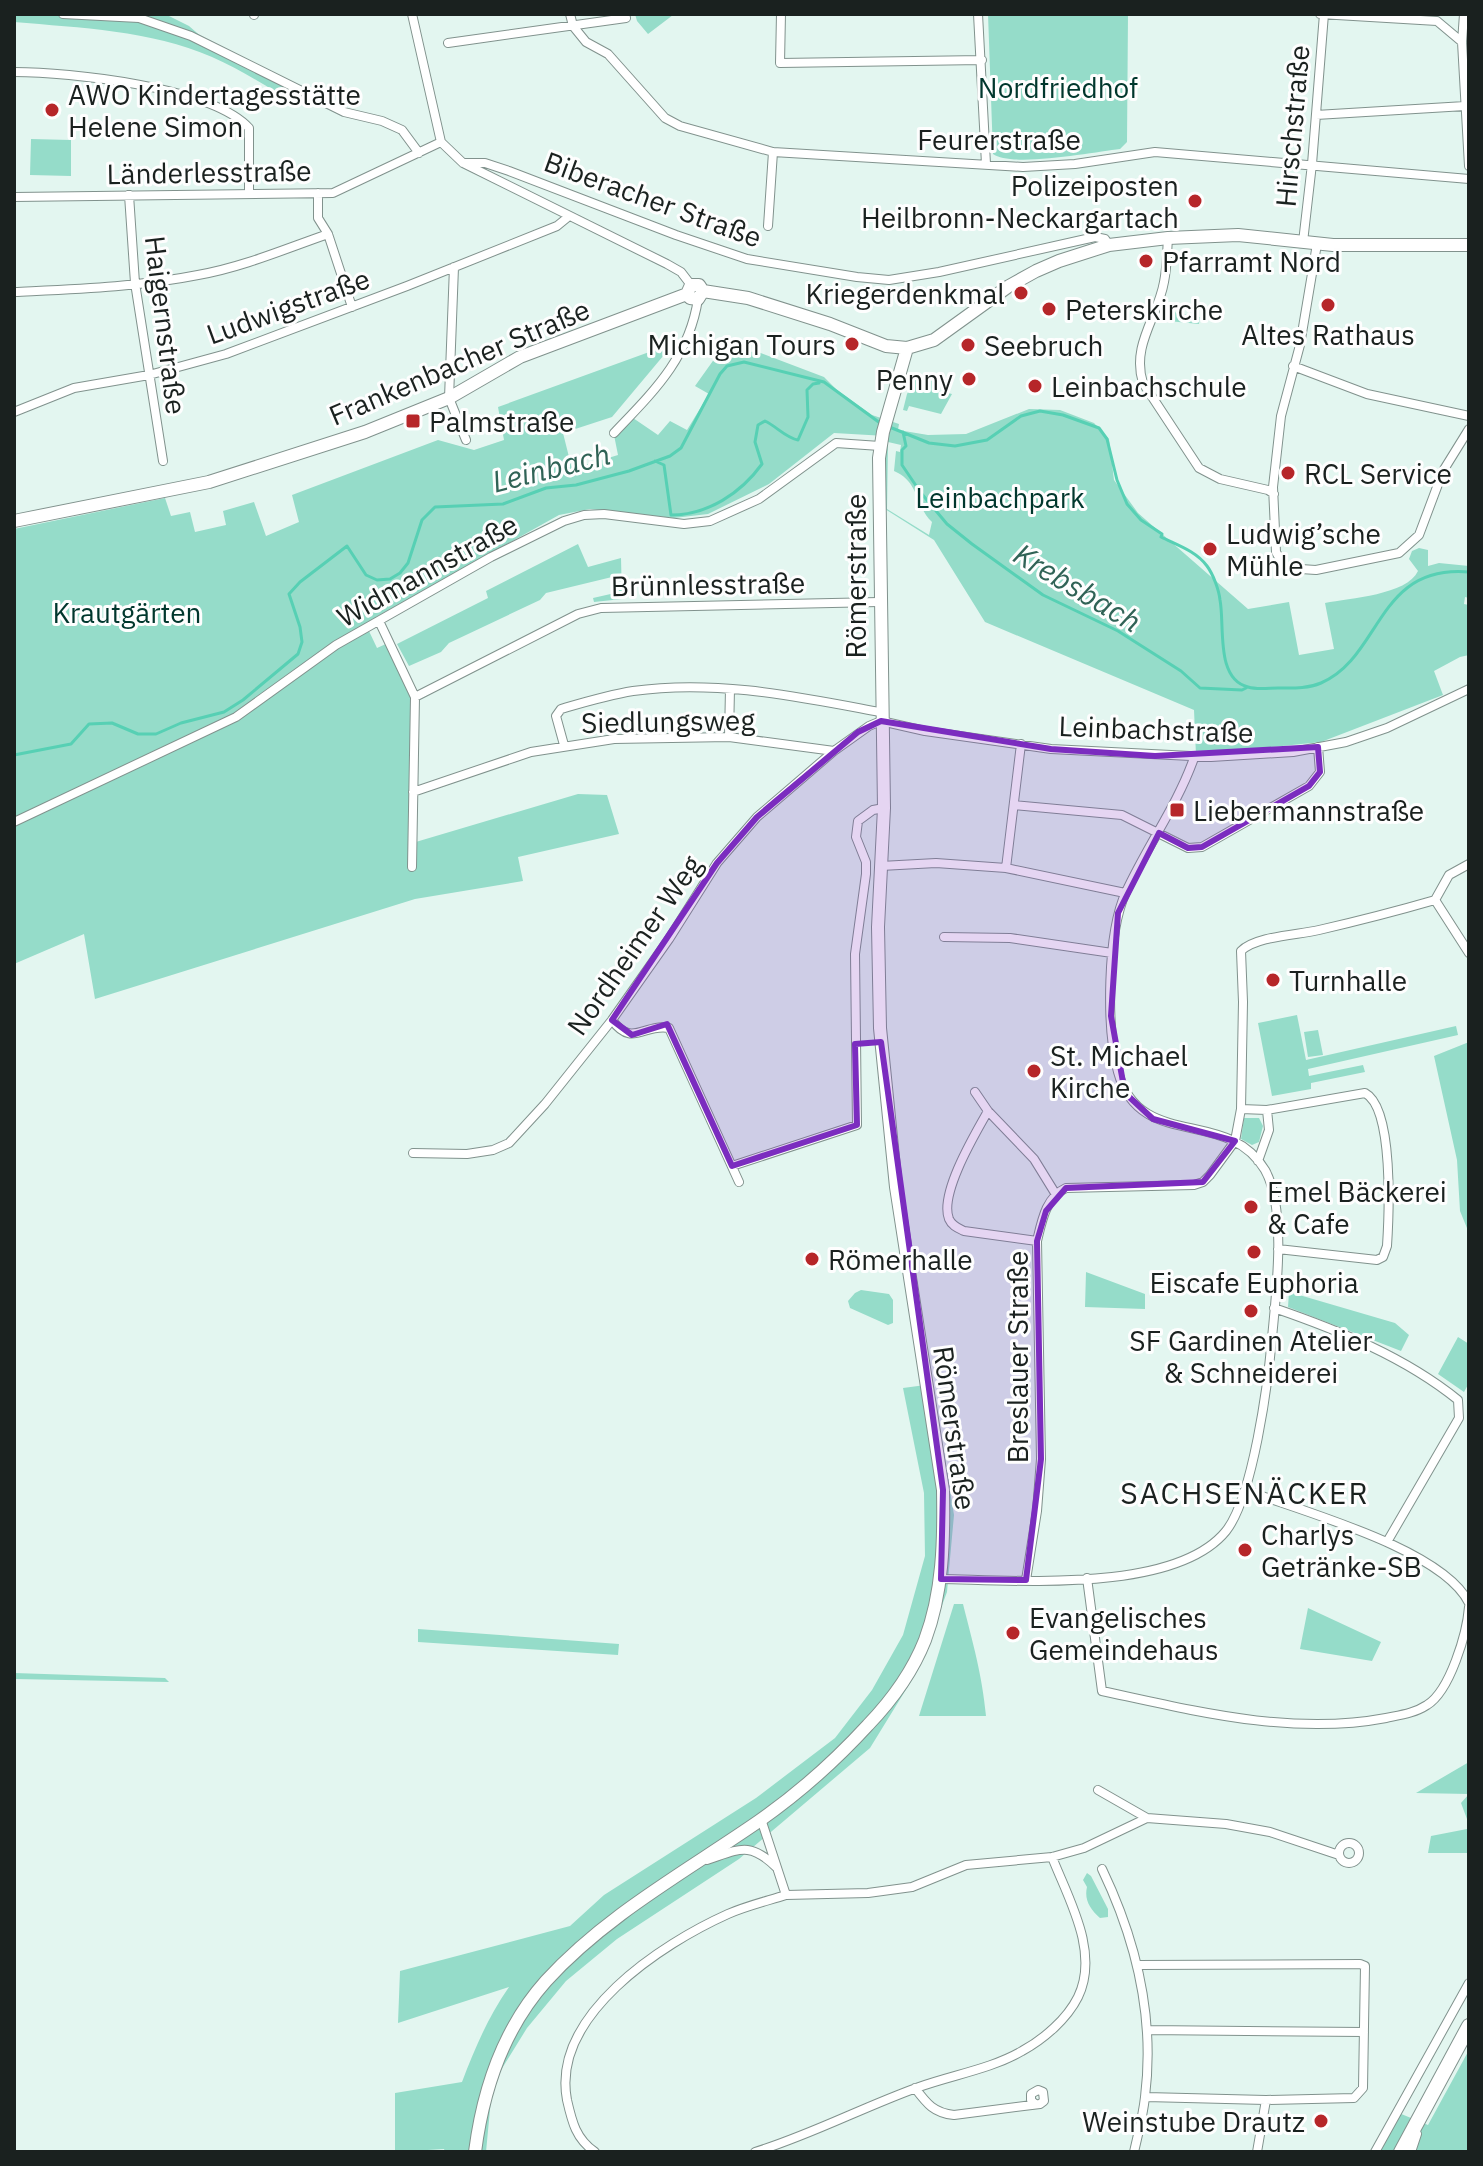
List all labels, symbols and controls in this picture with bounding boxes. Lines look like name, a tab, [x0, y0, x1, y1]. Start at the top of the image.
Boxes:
street label: Hirschstraße	[1266, 44, 1318, 208]
park label: Nordfriedhof	[978, 69, 1138, 106]
place label: AWO Kindertagesstätte Helene Simon	[68, 76, 361, 145]
marker: AWO Kindertagesstätte Helene Simon	[43, 101, 61, 119]
street label: Feurerstraße	[917, 121, 1081, 158]
street label: Biberacher Straße	[539, 142, 767, 256]
street label: Länderlesstraße	[106, 152, 312, 192]
place label: Polizeiposten Heilbronn-Neckargartach	[861, 167, 1179, 236]
marker: Polizeiposten Heilbronn-Neckargartach	[1186, 192, 1204, 210]
street label: Haigernstraße	[137, 234, 195, 416]
place label: Pfarramt Nord	[1162, 243, 1341, 280]
marker: Pfarramt Nord	[1137, 252, 1155, 270]
street label: Ludwigstraße	[201, 259, 375, 353]
place label: Kriegerdenkmal	[805, 275, 1005, 312]
marker: Kriegerdenkmal	[1012, 284, 1030, 302]
street label: Frankenbacher Straße	[323, 290, 595, 434]
place label: Peterskirche	[1065, 291, 1223, 328]
marker: Altes Rathaus	[1319, 296, 1337, 314]
marker: Peterskirche	[1040, 300, 1058, 318]
place label: Altes Rathaus	[1241, 316, 1415, 353]
place label: Michigan Tours	[647, 326, 836, 363]
place label: Seebruch	[984, 327, 1103, 364]
marker: Michigan Tours	[843, 335, 861, 353]
marker: Seebruch	[959, 336, 977, 354]
place label: Penny	[876, 361, 953, 398]
place label: Leinbachschule	[1051, 368, 1247, 405]
marker: Penny	[960, 370, 978, 388]
marker: Leinbachschule	[1026, 377, 1044, 395]
place label: Palmstraße	[429, 403, 574, 440]
marker: Palmstraße	[404, 412, 422, 430]
water label: Leinbach	[488, 434, 614, 500]
place label: RCL Service	[1304, 455, 1452, 492]
marker: RCL Service	[1279, 464, 1297, 482]
park label: Leinbachpark	[915, 479, 1085, 516]
street label: Römerstraße	[837, 494, 874, 658]
street label: Widmannstraße	[330, 505, 524, 635]
place label: Ludwig’sche Mühle	[1226, 515, 1381, 584]
water label: Krebsbach	[1007, 534, 1149, 640]
marker: Ludwig’sche Mühle	[1201, 540, 1219, 558]
street label: Brünnlesstraße	[610, 564, 806, 604]
park label: Krautgärten	[52, 594, 202, 631]
street label: Siedlungsweg	[581, 701, 756, 741]
street label: Leinbachstraße	[1058, 707, 1254, 751]
place label: Liebermannstraße	[1193, 792, 1424, 829]
marker: Liebermannstraße	[1168, 801, 1186, 819]
street label: Nordheimer Weg	[558, 848, 710, 1042]
place label: Turnhalle	[1289, 962, 1407, 999]
marker: Turnhalle	[1264, 971, 1282, 989]
place label: St. Michael Kirche	[1050, 1037, 1188, 1106]
marker: St. Michael Kirche	[1025, 1062, 1043, 1080]
place label: Emel Bäckerei & Cafe	[1267, 1173, 1447, 1242]
marker: Emel Bäckerei & Cafe	[1242, 1198, 1260, 1216]
place label: Römerhalle	[828, 1241, 973, 1278]
marker: Eiscafe Euphoria	[1245, 1243, 1263, 1261]
marker: Römerhalle	[803, 1250, 821, 1268]
street label: Breslauer Straße	[999, 1251, 1036, 1463]
place label: Eiscafe Euphoria	[1149, 1264, 1359, 1301]
marker: SF Gardinen Atelier & Schneiderei	[1242, 1302, 1260, 1320]
place label: SF Gardinen Atelier & Schneiderei	[1129, 1322, 1373, 1391]
street label: Römerstraße	[925, 1344, 985, 1512]
district label: SACHSENÄCKER	[1120, 1473, 1370, 1512]
place label: Charlys Getränke-SB	[1261, 1516, 1422, 1585]
marker: Charlys Getränke-SB	[1236, 1541, 1254, 1559]
place label: Evangelisches Gemeindehaus	[1029, 1599, 1219, 1668]
marker: Evangelisches Gemeindehaus	[1004, 1624, 1022, 1642]
place label: Weinstube Drautz	[1082, 2103, 1305, 2140]
marker: Weinstube Drautz	[1312, 2112, 1330, 2130]

